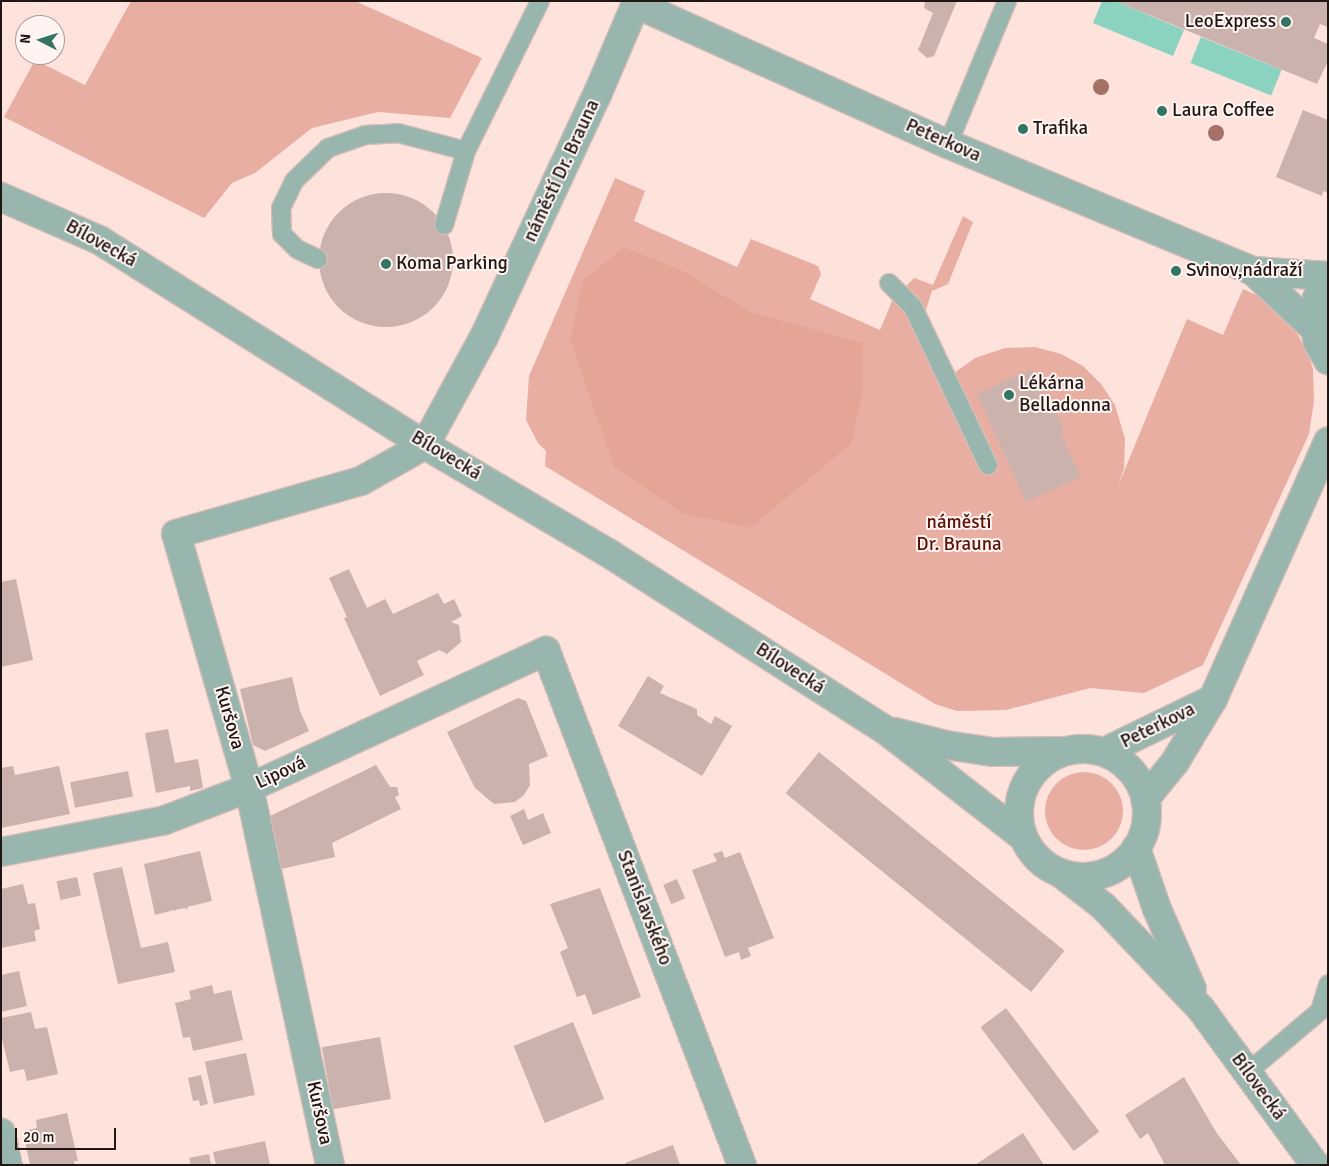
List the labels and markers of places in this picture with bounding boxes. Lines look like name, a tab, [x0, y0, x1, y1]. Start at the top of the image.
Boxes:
place label: LeoExpress	[1185, 11, 1276, 33]
marker: LeoExpress	[1280, 16, 1292, 28]
place label: Laura Coffee	[1172, 100, 1275, 122]
marker: Laura Coffee	[1156, 105, 1168, 117]
place label: Trafika	[1033, 118, 1088, 140]
marker: Trafika	[1017, 123, 1029, 135]
place label: Koma Parking	[396, 253, 508, 275]
marker: Koma Parking	[380, 258, 392, 270]
place label: Svinov,nádraží	[1186, 260, 1303, 282]
marker: Svinov,nádraží	[1170, 265, 1182, 277]
place label: Lékárna Belladonna	[1019, 373, 1111, 417]
marker: Lékárna Belladonna	[1003, 389, 1015, 401]

